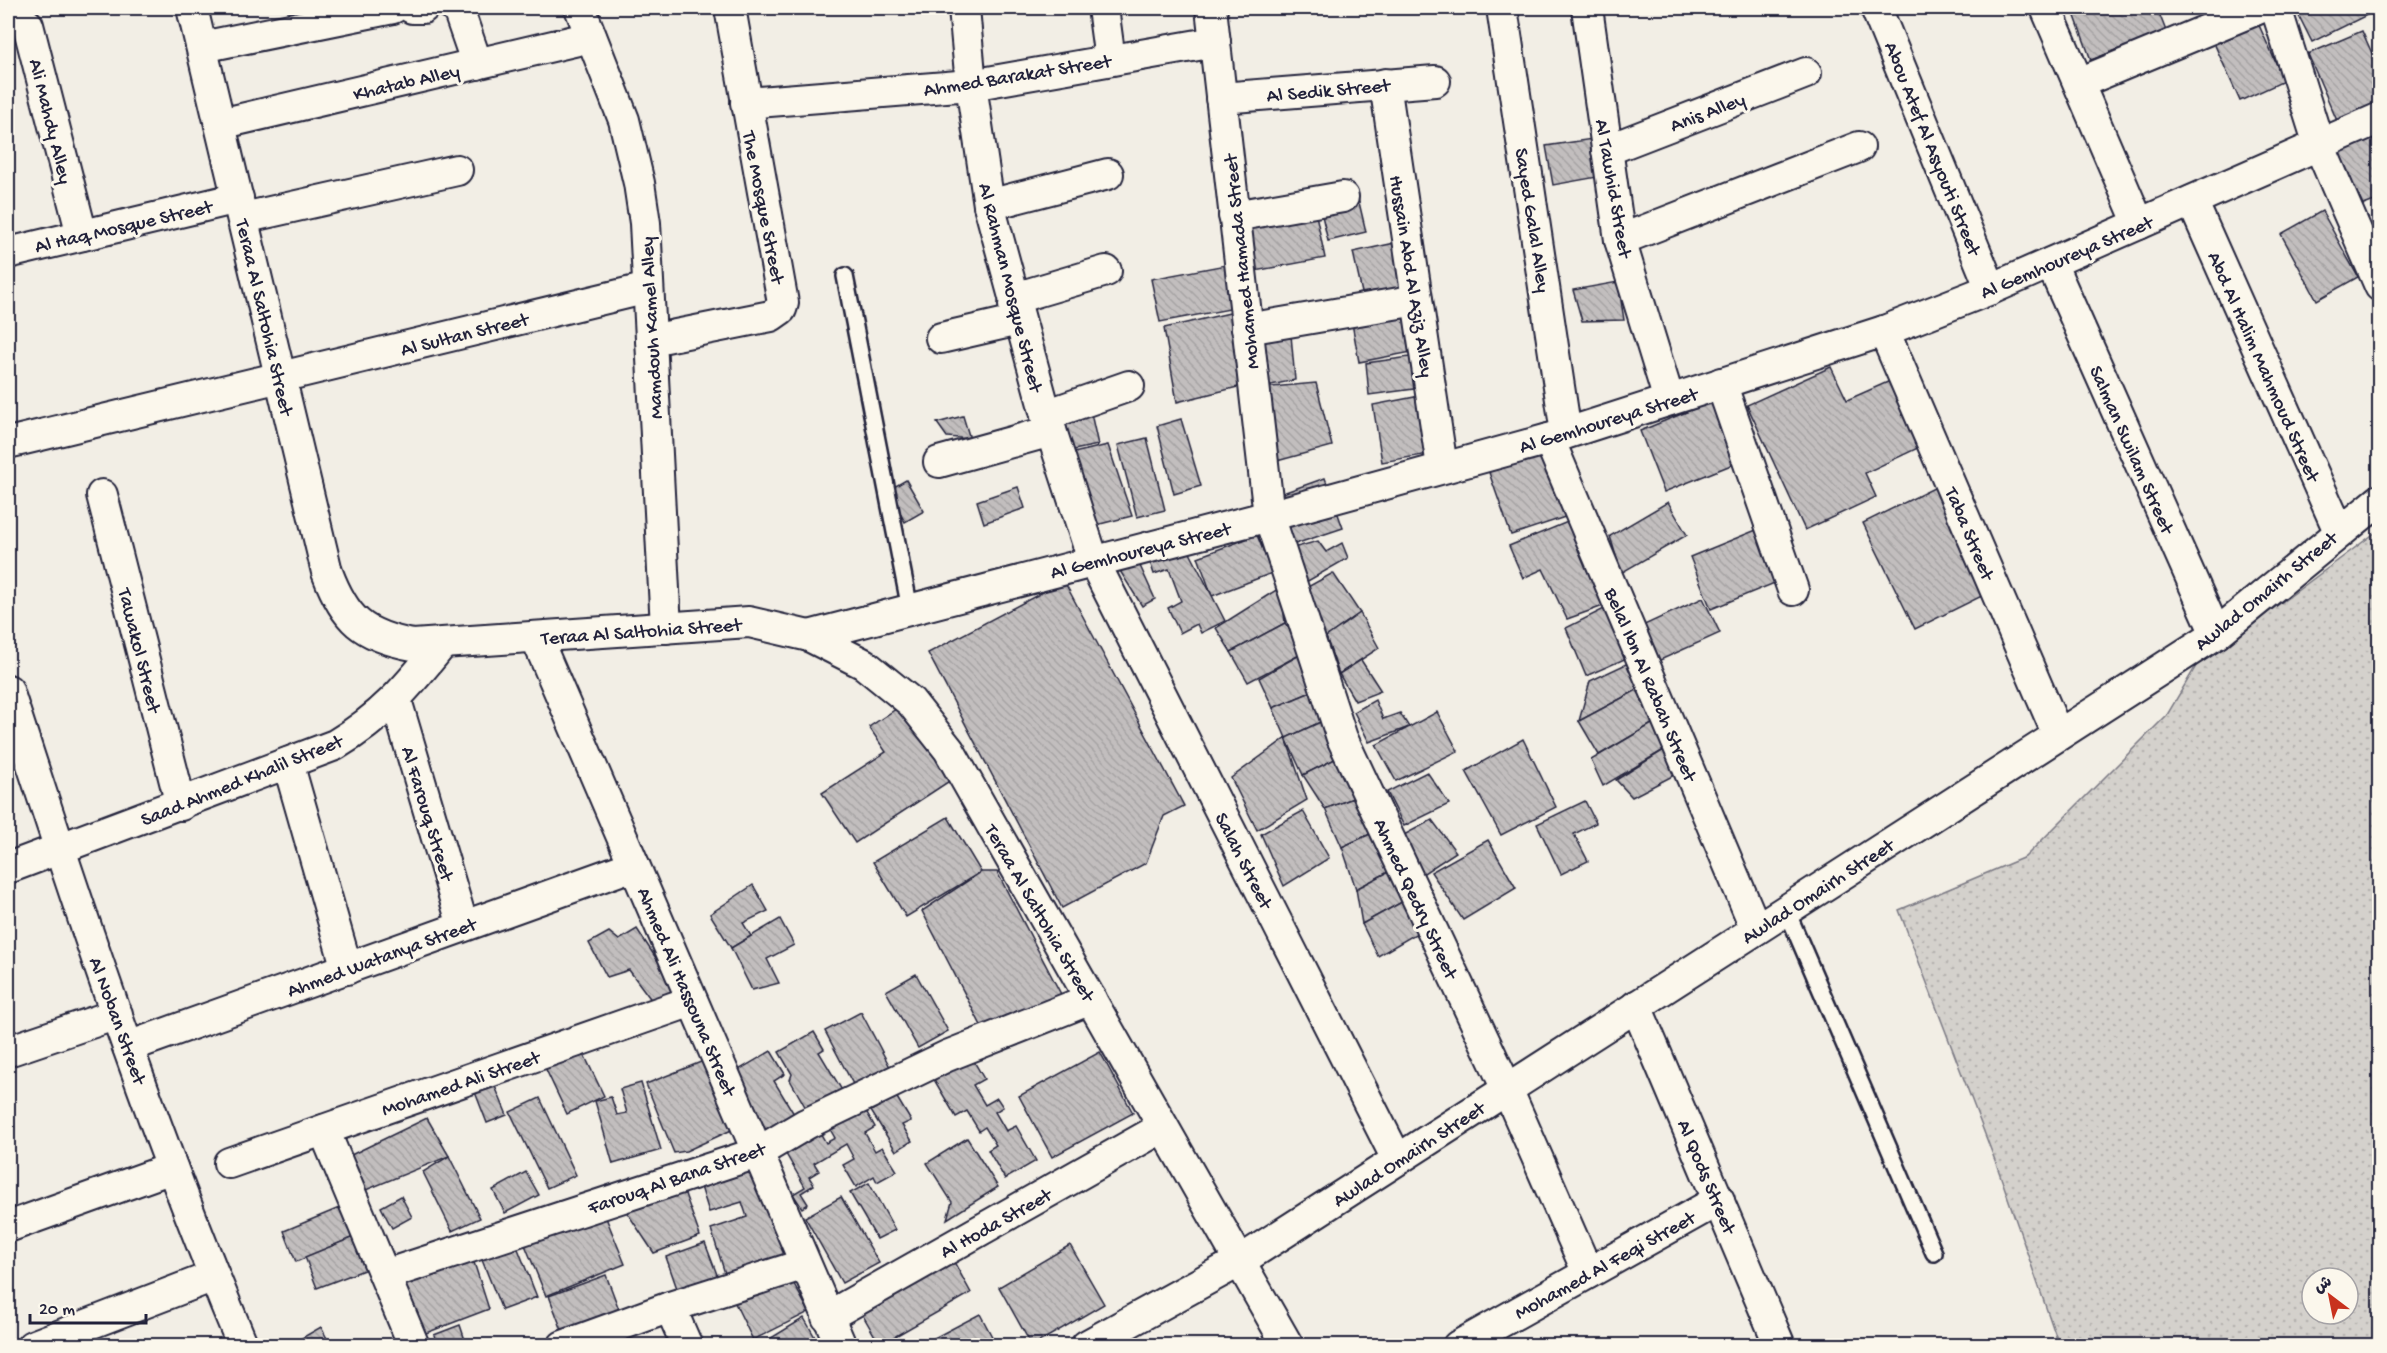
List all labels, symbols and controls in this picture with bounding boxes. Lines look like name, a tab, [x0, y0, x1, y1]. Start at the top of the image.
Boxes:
street label: Abou Atef Al Asyouti Street	[1877, 39, 1985, 261]
street label: Ahmed Barakat Street	[922, 51, 1115, 104]
street label: Ali Mahdy Alley	[22, 57, 75, 187]
street label: Khatab Alley	[351, 61, 462, 108]
street label: Al Sedik Street	[1266, 75, 1393, 109]
street label: Anis Alley	[1667, 89, 1749, 139]
street label: Al Tawhid Street	[1588, 118, 1635, 261]
street label: The Mosque Street	[735, 128, 788, 288]
street label: Sayed Galal Alley	[1508, 147, 1553, 295]
street label: Mohamed Hamada Street	[1221, 151, 1266, 370]
street label: Hussain Abd Al Aziz Alley	[1382, 174, 1437, 379]
street label: Al Rahman Mosque Street	[972, 181, 1046, 396]
street label: Al Haq Mosque Street	[33, 196, 217, 260]
street label: Al Gemhoureya Street	[1978, 212, 2159, 306]
street label: Teraa Al Saltohia Street	[229, 217, 297, 420]
street label: Mamdouh Kamel Alley	[637, 236, 670, 420]
street label: Abd Al Halim Mahmoud Street	[2201, 249, 2324, 488]
street label: Al Sultan Street	[399, 309, 533, 363]
street label: Salman Swilam Street	[2082, 363, 2178, 540]
street label: Al Gemhoureya Street	[1517, 384, 1703, 460]
street label: Taba Street	[1938, 484, 1998, 586]
street label: Al Gemhoureya Street	[1048, 518, 1235, 586]
street label: Awlad Omairh Street	[2191, 527, 2345, 657]
street label: Belal Ibn Al Rabah Street	[1597, 584, 1701, 787]
street label: Tawakol Street	[111, 585, 165, 717]
street label: Teraa Al Saltohia Street	[539, 615, 744, 652]
street label: Saad Ahmed Khalil Street	[138, 731, 348, 833]
street label: Al Farouq Street	[394, 744, 458, 886]
street label: Salah Street	[1208, 810, 1277, 915]
street label: Ahmed Qedry Street	[1367, 816, 1462, 985]
street label: Teraa Al Saltohia Street	[977, 820, 1099, 1008]
street label: Awlad Omairh Street	[1738, 834, 1901, 951]
street label: Ahmed Ali Hassouna Street	[630, 885, 740, 1102]
street label: Ahmed Watanya Street	[285, 914, 482, 1004]
street label: Al Noban Street	[82, 954, 150, 1090]
street label: Mohamed Ali Street	[379, 1047, 545, 1123]
street label: Awlad Omairh Street	[1329, 1097, 1492, 1214]
street label: Al Qods Street	[1670, 1117, 1740, 1240]
street label: Farouq Al Bana Street	[585, 1139, 770, 1222]
street label: Al Hoda Street	[937, 1184, 1058, 1265]
street label: Mohamed Al Feqi Street	[1511, 1207, 1702, 1326]
north arrow	[2300, 1266, 2360, 1326]
text: ش	[2311, 1274, 2336, 1299]
scale bar	[30, 1287, 146, 1325]
text: 20 m	[39, 1300, 75, 1321]

